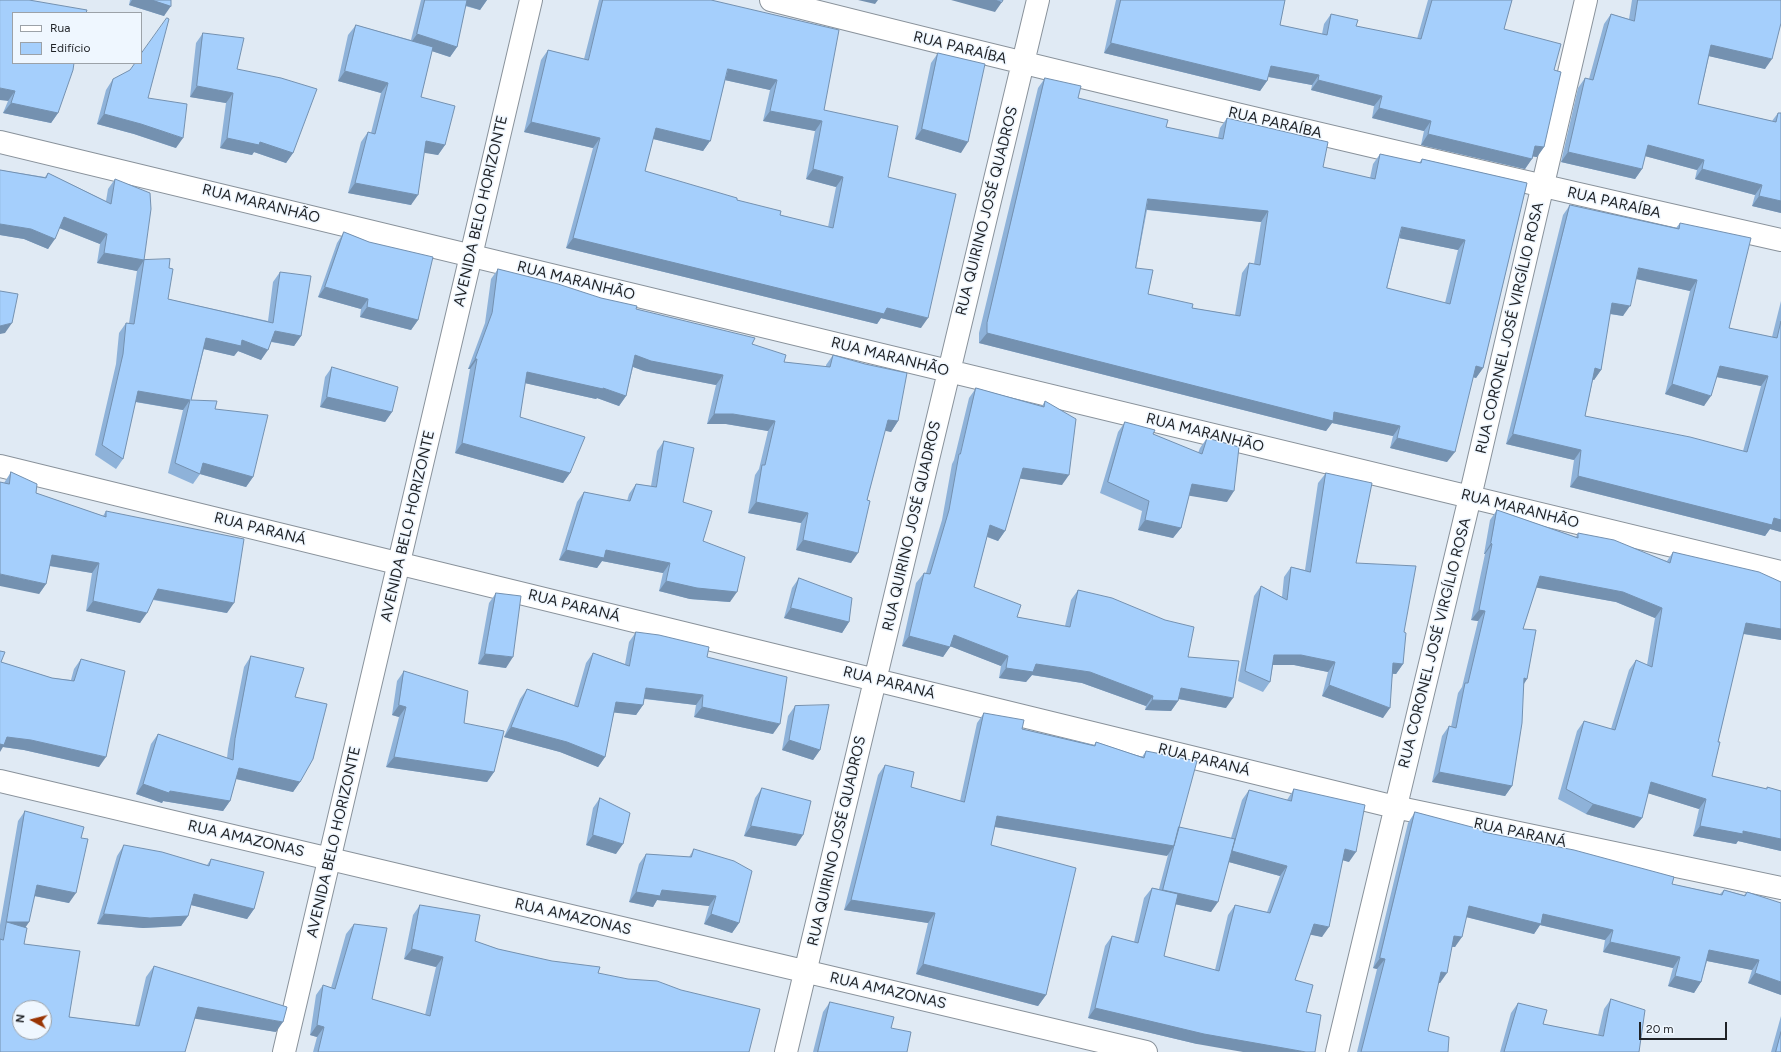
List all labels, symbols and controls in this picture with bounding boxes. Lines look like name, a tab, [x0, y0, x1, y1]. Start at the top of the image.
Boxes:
legend	[12, 12, 142, 64]
text: Rua	[50, 21, 70, 35]
street label: RUA PARAÍBA	[911, 28, 1009, 68]
text: Edifício	[50, 41, 90, 55]
street label: RUA PARAÍBA	[1226, 103, 1324, 143]
street label: RUA QUIRINO JOSÉ QUADROS	[952, 105, 1022, 317]
street label: AVENIDA BELO HORIZONTE	[450, 114, 512, 308]
street label: RUA MARANHÃO	[200, 181, 322, 227]
street label: RUA PARAÍBA	[1565, 183, 1663, 223]
street label: RUA CORONEL JOSÉ VIRGÍLIO ROSA	[1472, 201, 1548, 455]
street label: RUA MARANHÃO	[515, 258, 637, 304]
street label: RUA MARANHÃO	[829, 334, 951, 380]
street label: RUA MARANHÃO	[1144, 410, 1266, 456]
street label: RUA QUIRINO JOSÉ QUADROS	[879, 419, 945, 633]
street label: AVENIDA BELO HORIZONTE	[377, 429, 439, 623]
street label: RUA MARANHÃO	[1459, 486, 1581, 532]
street label: RUA PARANÁ	[212, 509, 308, 549]
street label: RUA CORONEL JOSÉ VIRGÍLIO ROSA	[1395, 516, 1475, 770]
street label: RUA PARANÁ	[526, 586, 622, 626]
street label: RUA PARANÁ	[841, 663, 937, 703]
street label: RUA QUIRINO JOSÉ QUADROS	[804, 734, 870, 948]
street label: RUA PARANÁ	[1156, 740, 1252, 780]
street label: AVENIDA BELO HORIZONTE	[303, 745, 365, 939]
street label: RUA PARANÁ	[1472, 814, 1568, 852]
street label: RUA AMAZONAS	[186, 817, 306, 861]
street label: RUA AMAZONAS	[513, 895, 633, 939]
street label: RUA AMAZONAS	[828, 969, 948, 1013]
north arrow	[12, 1000, 52, 1040]
text: N	[14, 1014, 28, 1024]
scale bar	[1641, 1014, 1729, 1040]
text: 20 m	[1646, 1022, 1674, 1036]

